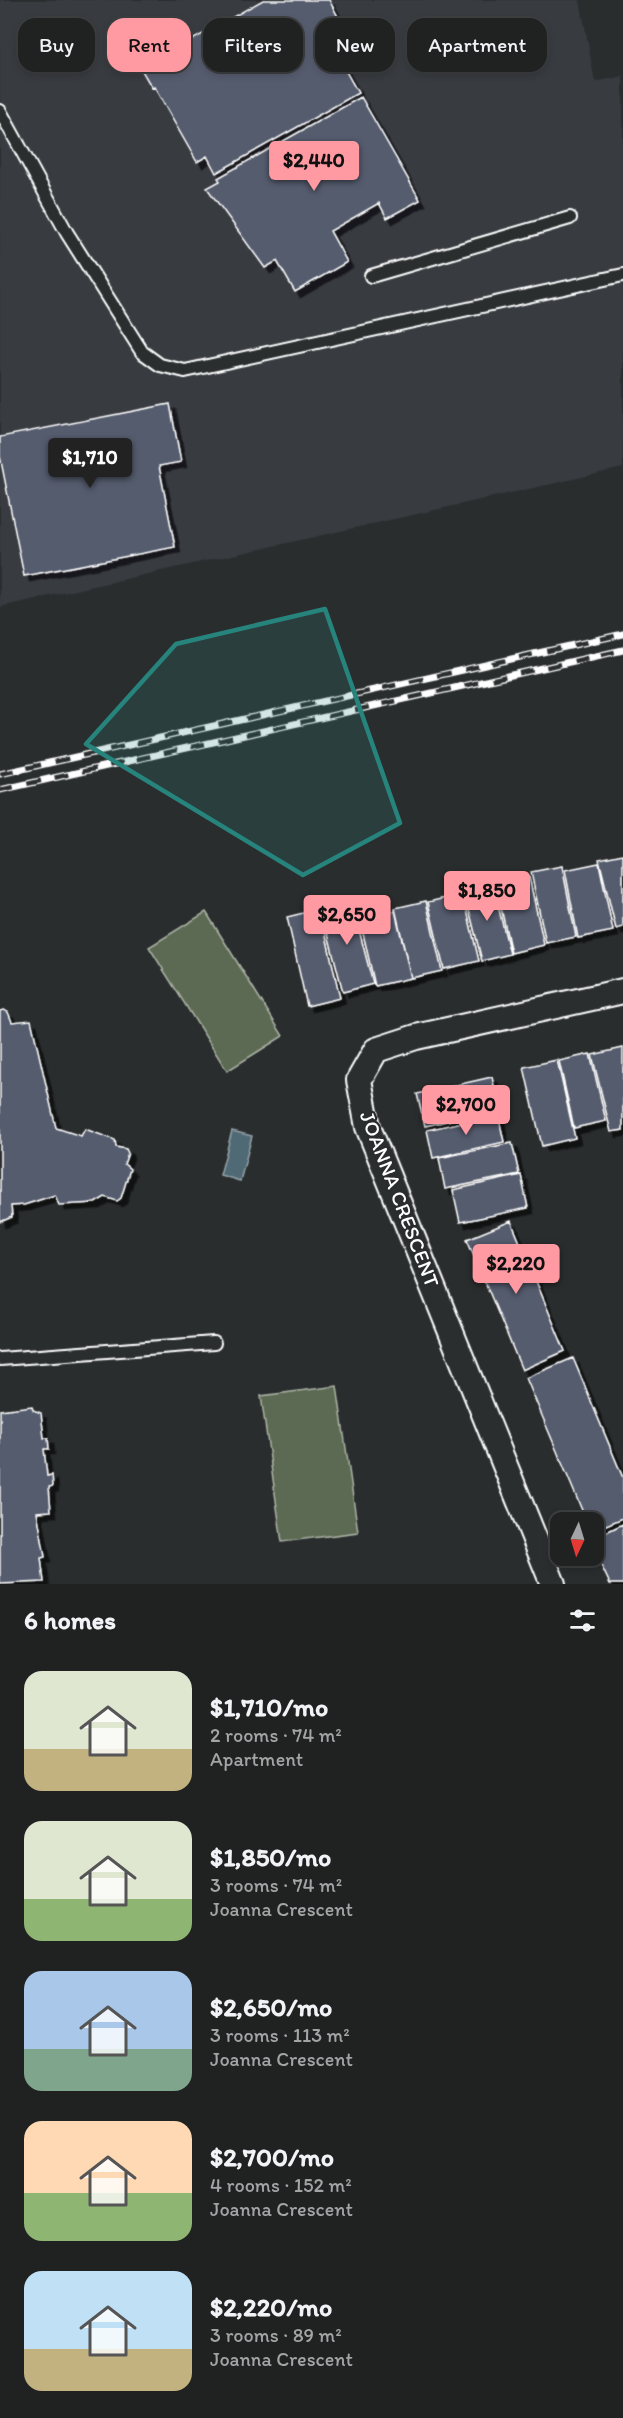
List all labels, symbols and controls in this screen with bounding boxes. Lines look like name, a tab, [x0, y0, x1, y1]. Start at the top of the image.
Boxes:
chip: Buy	[18, 18, 95, 72]
chip: Rent	[107, 18, 191, 72]
chip: Filters	[203, 18, 303, 72]
chip: New	[315, 18, 395, 72]
chip: Apartment	[407, 18, 547, 72]
pin: $2,440	[265, 141, 363, 192]
text: $2,440	[283, 148, 345, 172]
pin: $1,710	[41, 438, 139, 489]
text: $1,710	[62, 445, 118, 469]
pin: $1,850	[438, 871, 536, 922]
text: $1,850	[458, 878, 516, 902]
pin: $2,650	[298, 895, 396, 946]
text: $2,650	[318, 902, 376, 926]
pin: $2,700	[417, 1085, 515, 1136]
text: $2,700	[436, 1092, 496, 1116]
street label: JOANNA CRESCENT	[355, 1107, 445, 1291]
pin: $2,220	[467, 1244, 565, 1295]
text: $2,220	[487, 1251, 545, 1275]
north arrow	[550, 1512, 604, 1566]
map controls	[550, 1512, 604, 1566]
text: 6 homes	[24, 1604, 116, 1636]
icon: filters	[566, 1604, 599, 1637]
text: $1,710/mo	[210, 1691, 328, 1723]
icon: home	[72, 1695, 144, 1767]
text: 2 rooms · 74 m²	[210, 1723, 342, 1747]
text: Apartment	[210, 1747, 303, 1771]
text: $1,850/mo	[210, 1841, 331, 1873]
icon: home	[72, 1845, 144, 1917]
text: 3 rooms · 74 m²	[210, 1873, 342, 1897]
text: Joanna Crescent	[210, 1897, 353, 1921]
text: $2,650/mo	[210, 1991, 332, 2023]
icon: home	[72, 1995, 144, 2067]
text: 3 rooms · 113 m²	[210, 2023, 350, 2047]
text: Joanna Crescent	[210, 2047, 353, 2071]
text: $2,700/mo	[210, 2141, 334, 2173]
icon: home	[72, 2145, 144, 2217]
text: 4 rooms · 152 m²	[210, 2173, 352, 2197]
text: Joanna Crescent	[210, 2197, 353, 2221]
text: $2,220/mo	[210, 2291, 332, 2323]
icon: home	[72, 2295, 144, 2367]
text: 3 rooms · 89 m²	[210, 2323, 342, 2347]
text: Joanna Crescent	[210, 2347, 353, 2371]

